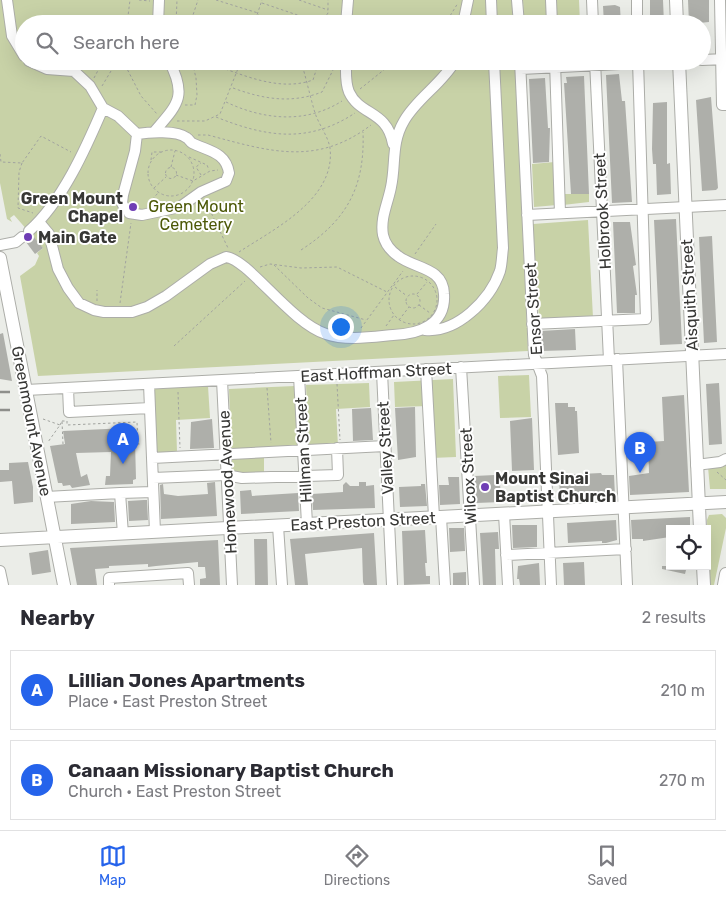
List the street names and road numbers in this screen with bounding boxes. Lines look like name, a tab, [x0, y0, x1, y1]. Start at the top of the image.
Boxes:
street label: Holbrook Street	[590, 152, 615, 270]
street label: Aisquith Street	[677, 239, 702, 351]
street label: Ensor Street	[521, 262, 546, 356]
street label: Greenmount Avenue	[8, 344, 55, 498]
street label: East Hoffman Street	[300, 359, 452, 386]
street label: Hillman Street	[291, 397, 316, 503]
street label: Valley Street	[374, 401, 397, 495]
street label: Homewood Avenue	[214, 410, 241, 554]
street label: Wilcox Street	[456, 427, 481, 525]
street label: East Preston Street	[290, 508, 436, 535]

